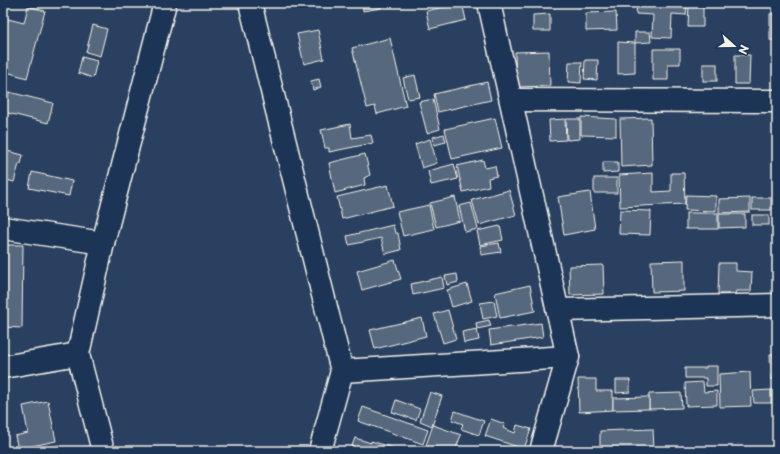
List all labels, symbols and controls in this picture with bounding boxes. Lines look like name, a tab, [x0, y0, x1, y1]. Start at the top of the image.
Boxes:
north arrow	[714, 26, 754, 66]
text: N	[734, 43, 753, 57]

